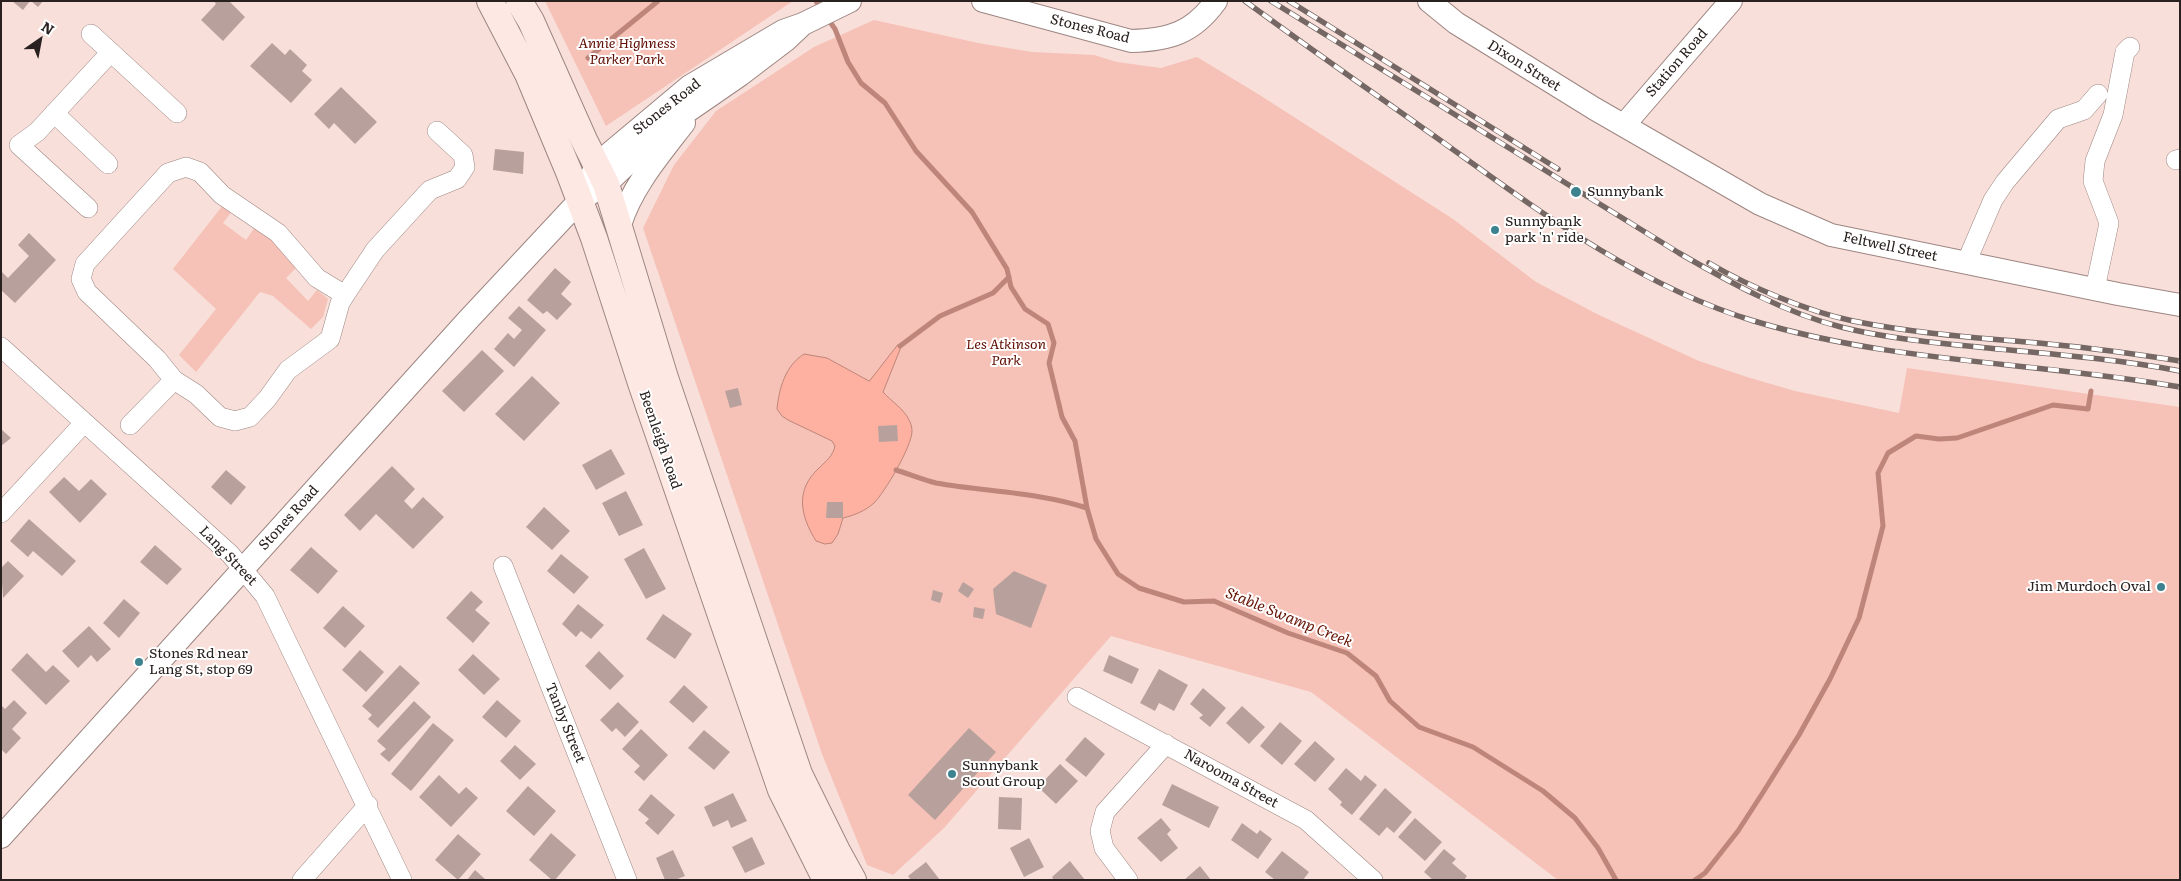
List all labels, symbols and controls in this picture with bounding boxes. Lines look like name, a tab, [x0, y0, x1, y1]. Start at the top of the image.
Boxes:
street label: Stones Road	[1049, 11, 1131, 47]
north arrow	[15, 15, 65, 65]
text: N	[38, 16, 59, 39]
street label: Station Road	[1643, 25, 1711, 101]
park label: Annie Highness Parker Park	[578, 36, 676, 68]
street label: Dixon Street	[1484, 37, 1564, 95]
street label: Stones Road	[630, 75, 704, 139]
place label: Sunnybank	[1587, 184, 1663, 200]
marker: Sunnybank	[1569, 185, 1583, 199]
place label: Sunnybank park 'n' ride	[1505, 214, 1584, 246]
marker: Sunnybank park 'n' ride	[1489, 224, 1501, 236]
street label: Feltwell Street	[1841, 229, 1939, 265]
park label: Les Atkinson Park	[966, 337, 1046, 370]
street label: Beenleigh Road	[635, 389, 685, 491]
street label: Stones Road	[256, 482, 322, 554]
street label: Lang Street	[195, 523, 261, 589]
place label: Jim Murdoch Oval	[2027, 579, 2151, 595]
marker: Jim Murdoch Oval	[2155, 581, 2167, 593]
water label: Stable Swamp Creek	[1223, 584, 1355, 652]
place label: Stones Rd near Lang St, stop 69	[149, 646, 253, 679]
marker: Stones Rd near Lang St, stop 69	[133, 656, 145, 668]
street label: Tanby Street	[541, 681, 589, 765]
street label: Narooma Street	[1181, 746, 1281, 812]
place label: Sunnybank Scout Group	[962, 758, 1045, 790]
marker: Sunnybank Scout Group	[946, 768, 958, 780]

